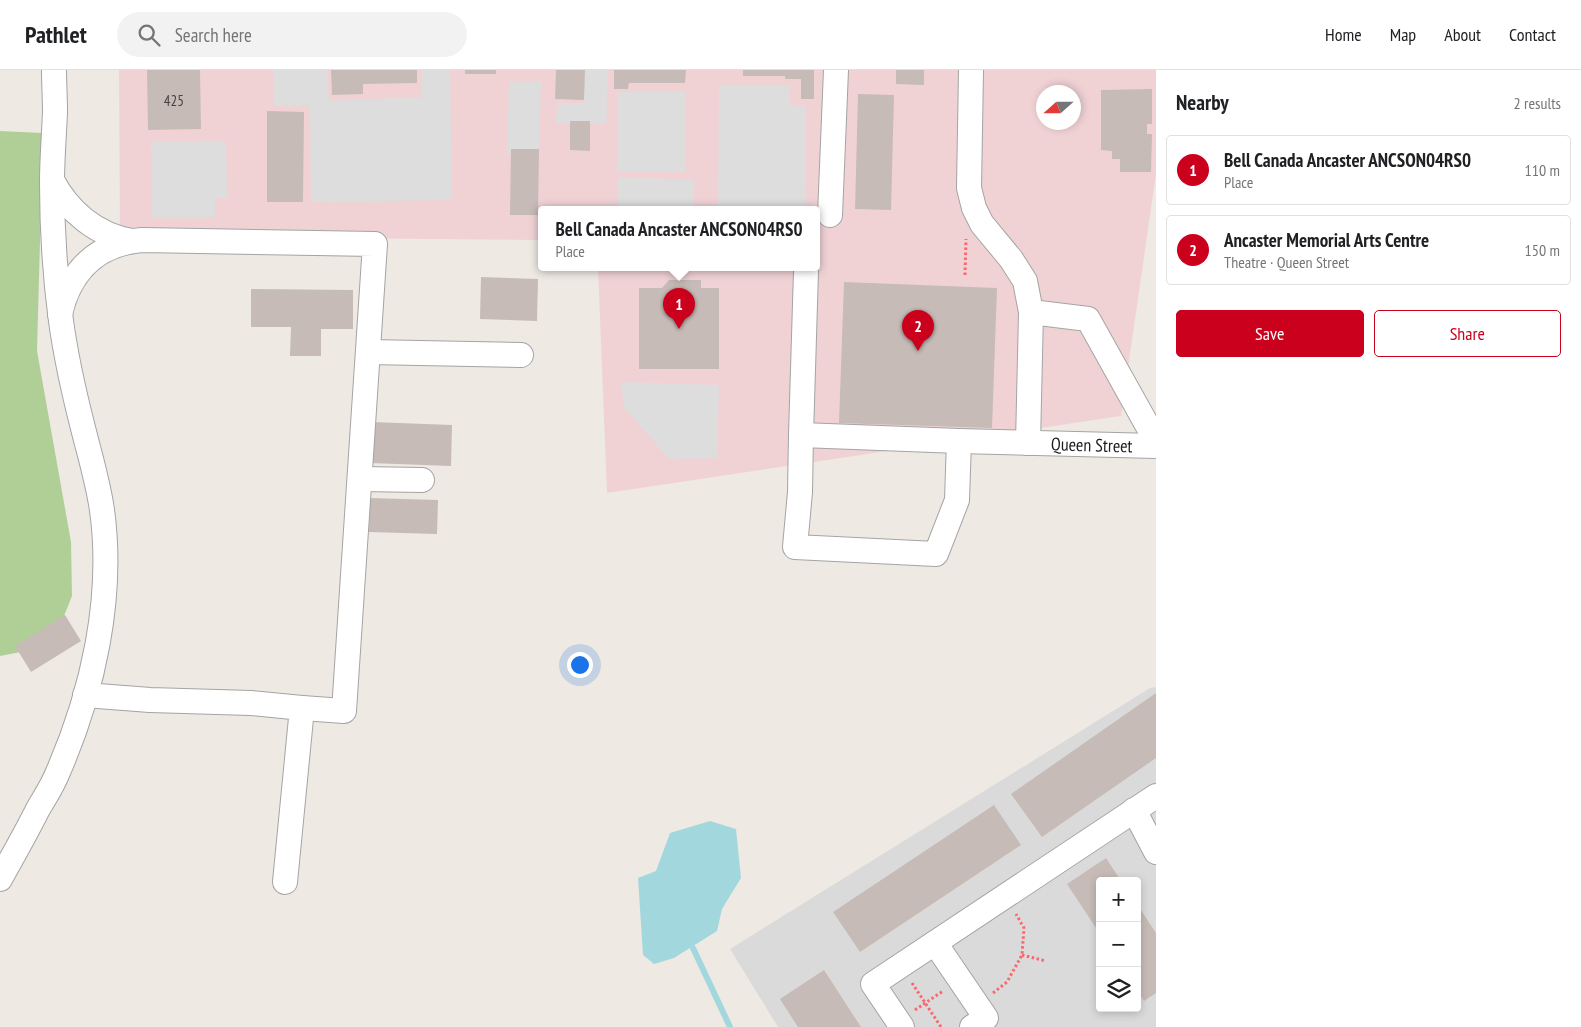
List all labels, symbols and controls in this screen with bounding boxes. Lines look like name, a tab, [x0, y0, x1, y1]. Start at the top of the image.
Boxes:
search box	[117, 12, 467, 57]
text: Pathlet	[25, 19, 87, 50]
icon: search	[135, 21, 163, 49]
text: Search here	[175, 23, 252, 47]
text: Home	[1325, 23, 1362, 46]
text: Map	[1390, 23, 1416, 46]
text: About	[1444, 23, 1481, 46]
text: Contact	[1509, 23, 1556, 46]
north arrow	[1036, 85, 1081, 130]
text: Nearby	[1176, 89, 1229, 116]
house number: 425	[164, 91, 184, 110]
text: 2 results	[1514, 93, 1561, 113]
text: Bell Canada Ancaster ANCSON04RS0	[1224, 148, 1471, 172]
text: 1	[1189, 160, 1197, 180]
text: 110 m	[1525, 160, 1560, 180]
text: Place	[1224, 172, 1253, 192]
popup	[538, 206, 820, 271]
text: Bell Canada Ancaster ANCSON04RS0	[555, 217, 803, 241]
text: Ancaster Memorial Arts Centre	[1224, 228, 1429, 252]
text: 2	[1189, 240, 1197, 260]
text: 150 m	[1525, 240, 1560, 260]
text: Place	[555, 241, 585, 261]
text: Theatre · Queen Street	[1224, 252, 1349, 272]
pin: 1	[663, 288, 695, 329]
pin: 2	[902, 310, 934, 351]
button: Save	[1176, 310, 1364, 357]
button: Share	[1374, 310, 1561, 357]
street label: Queen Street	[1051, 432, 1133, 457]
your location	[567, 652, 593, 678]
map controls	[1096, 877, 1141, 1012]
button: +	[1096, 877, 1141, 922]
button: −	[1096, 922, 1141, 967]
button: layers	[1096, 967, 1141, 1012]

